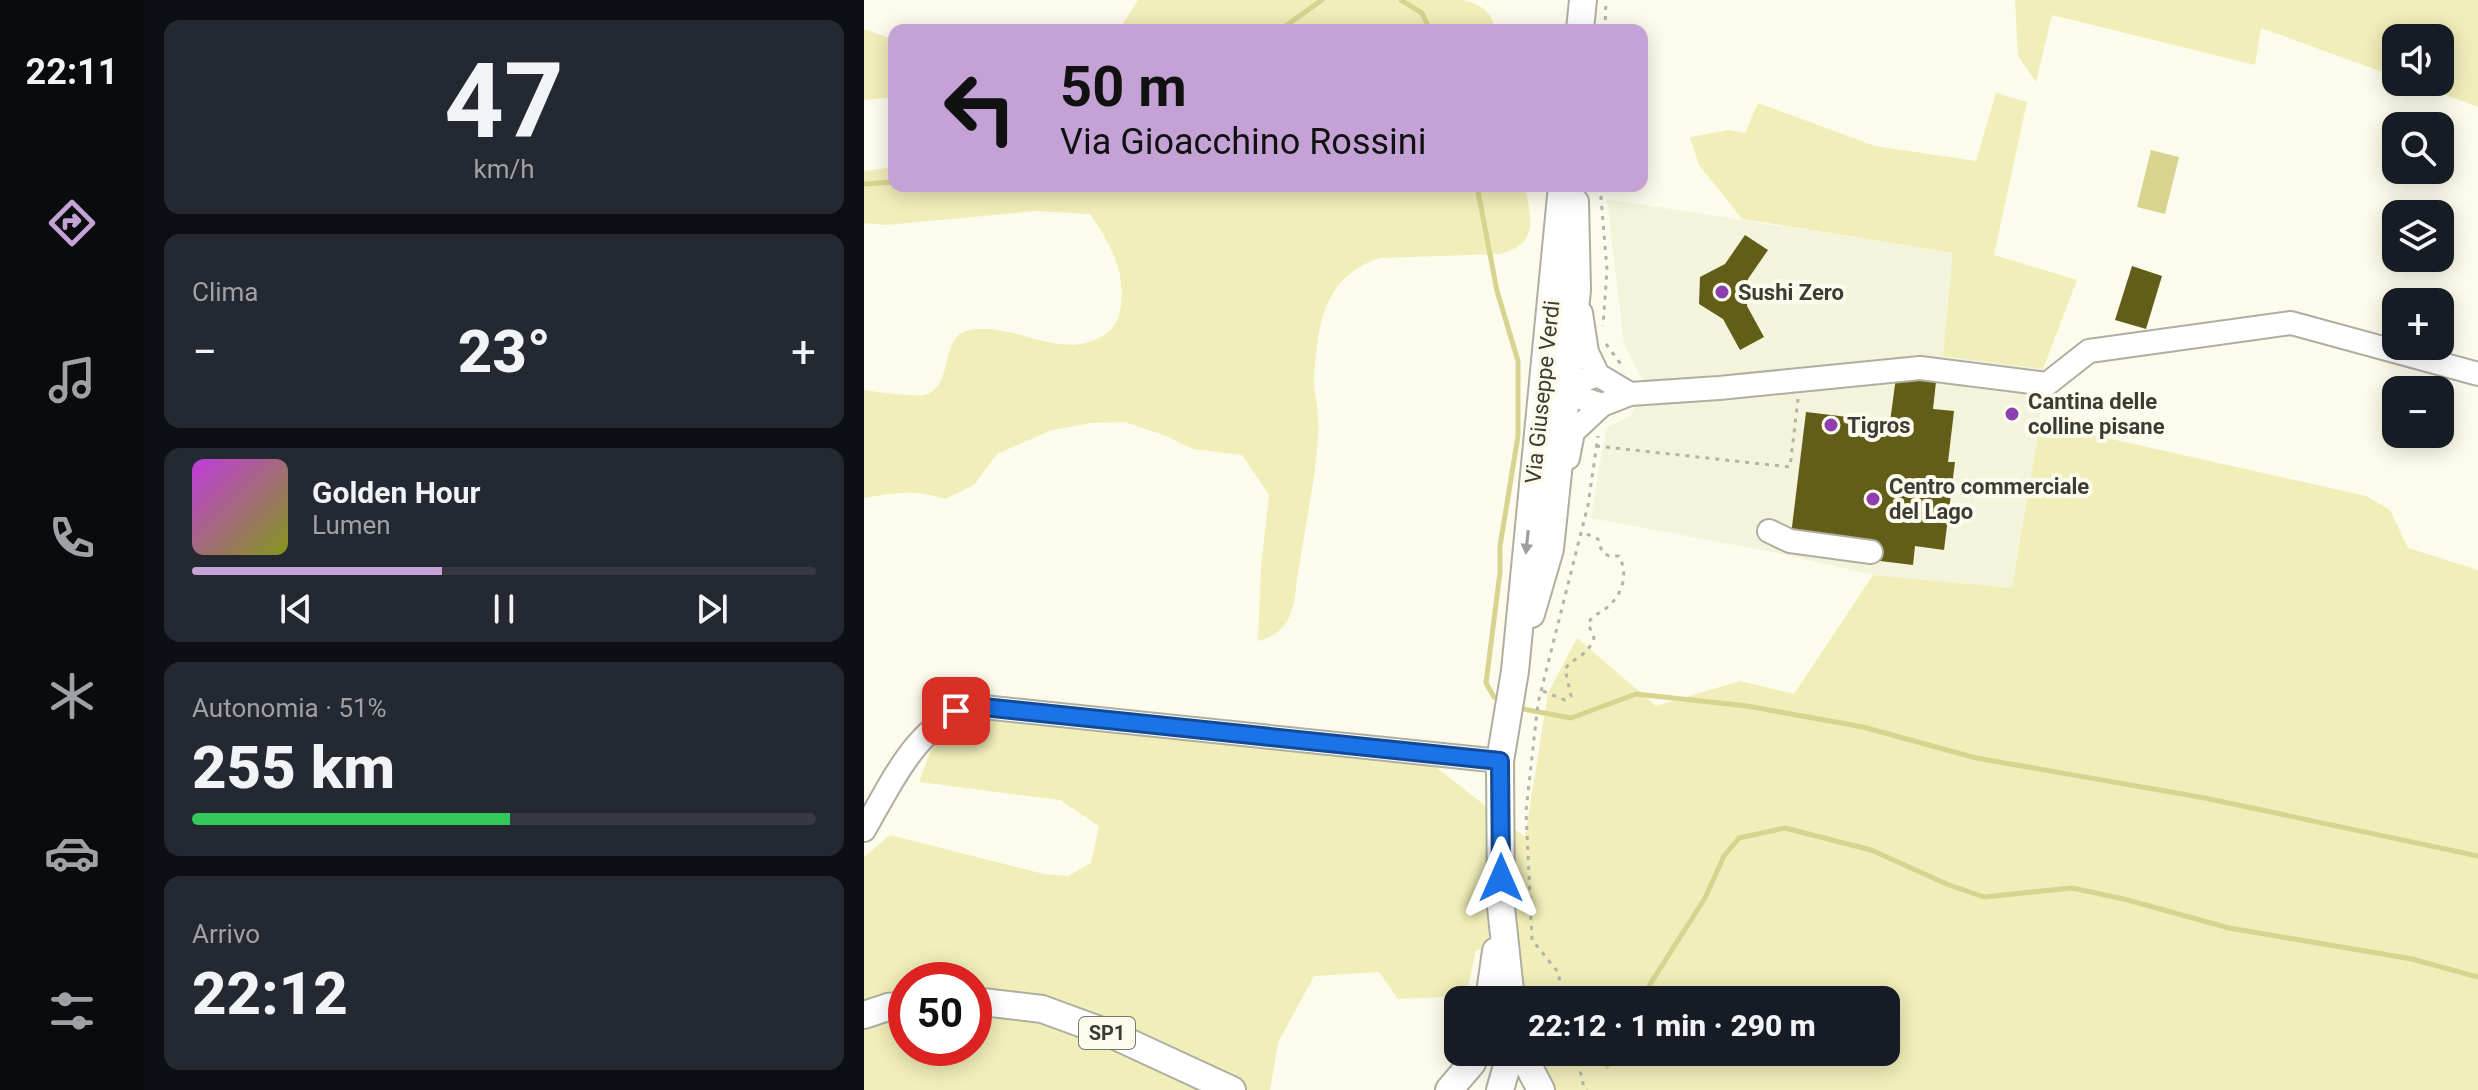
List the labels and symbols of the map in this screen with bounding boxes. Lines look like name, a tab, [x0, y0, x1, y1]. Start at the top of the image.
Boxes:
place label: Sushi Zero	[1738, 280, 1844, 305]
marker: Sushi Zero	[1713, 283, 1731, 301]
street label: Via Giuseppe Verdi	[1520, 299, 1565, 485]
place label: Cantina delle colline pisane	[2028, 389, 2165, 439]
marker: Cantina delle colline pisane	[2003, 405, 2021, 423]
place label: Tigros	[1847, 413, 1910, 438]
marker: Tigros	[1822, 416, 1840, 434]
place label: Centro commerciale del Lago	[1889, 474, 2089, 524]
marker: Centro commerciale del Lago	[1864, 490, 1882, 508]
one-way arrow	[1521, 530, 1534, 555]
pin	[922, 677, 990, 745]
position arrow	[1459, 836, 1543, 920]
speed limit sign: 50	[888, 962, 992, 1066]
road number: SP1	[1079, 1017, 1135, 1049]

